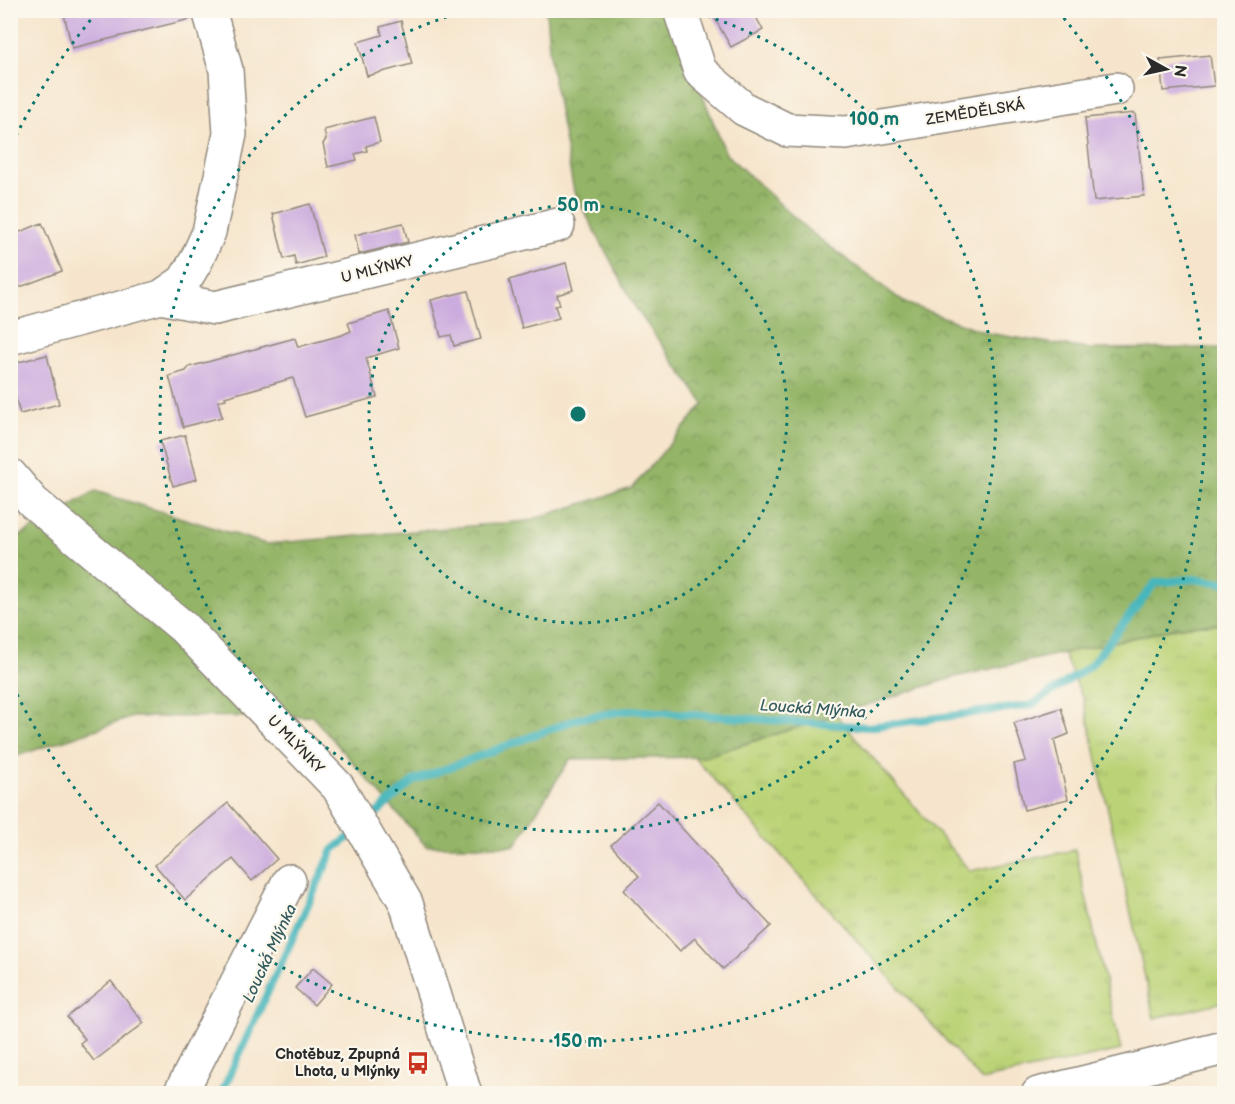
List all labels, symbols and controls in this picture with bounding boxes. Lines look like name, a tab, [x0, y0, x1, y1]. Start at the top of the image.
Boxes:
north arrow	[1136, 39, 1196, 99]
text: N	[1169, 64, 1190, 78]
street label: ZEMĚDĚLSKÁ	[924, 95, 1026, 130]
text: 100 m	[849, 109, 899, 130]
text: 50 m	[557, 195, 599, 216]
street label: U MLÝNKY	[339, 251, 415, 288]
centre of rings	[568, 404, 588, 424]
water label: Loucká Mlýnka	[759, 696, 867, 723]
street label: U MLÝNKY	[263, 711, 328, 778]
water label: Loucká Mlýnka	[239, 901, 301, 1006]
text: 150 m	[553, 1031, 603, 1052]
place label: Chotěbuz, Zpupná Lhota, u Mlýnky	[275, 1045, 400, 1081]
bus stop icon: Chotěbuz, Zpupná Lhota, u Mlýnky	[405, 1050, 431, 1076]

